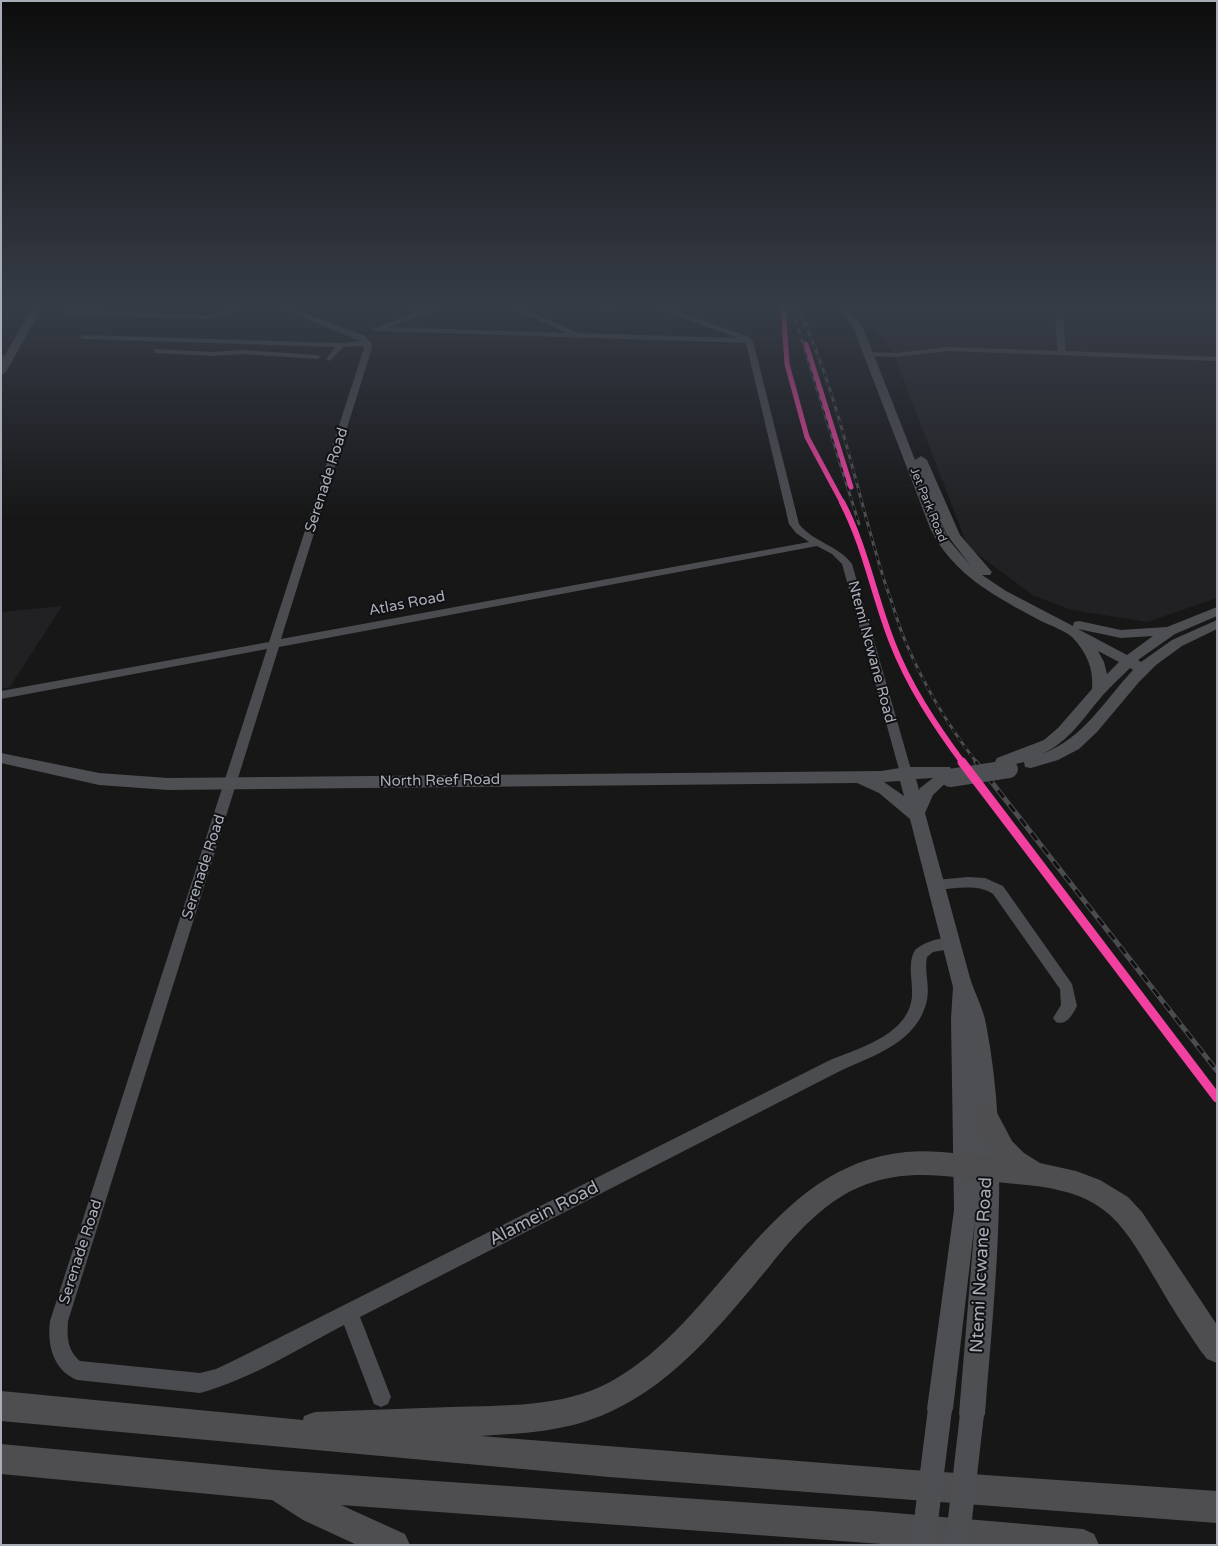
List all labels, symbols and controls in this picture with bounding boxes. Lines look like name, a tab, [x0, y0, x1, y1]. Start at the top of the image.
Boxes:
street label: Serenade Road	[302, 425, 352, 535]
street label: Jet Park Road	[907, 466, 949, 544]
street label: Ntemi Ncwane Road	[843, 579, 899, 725]
street label: Atlas Road	[367, 588, 447, 620]
street label: North Reef Road	[380, 771, 500, 791]
street label: Serenade Road	[179, 812, 229, 922]
street label: Alamein Road	[486, 1177, 602, 1251]
street label: Ntemi Ncwane Road	[967, 1177, 997, 1353]
street label: Serenade Road	[56, 1197, 106, 1307]

